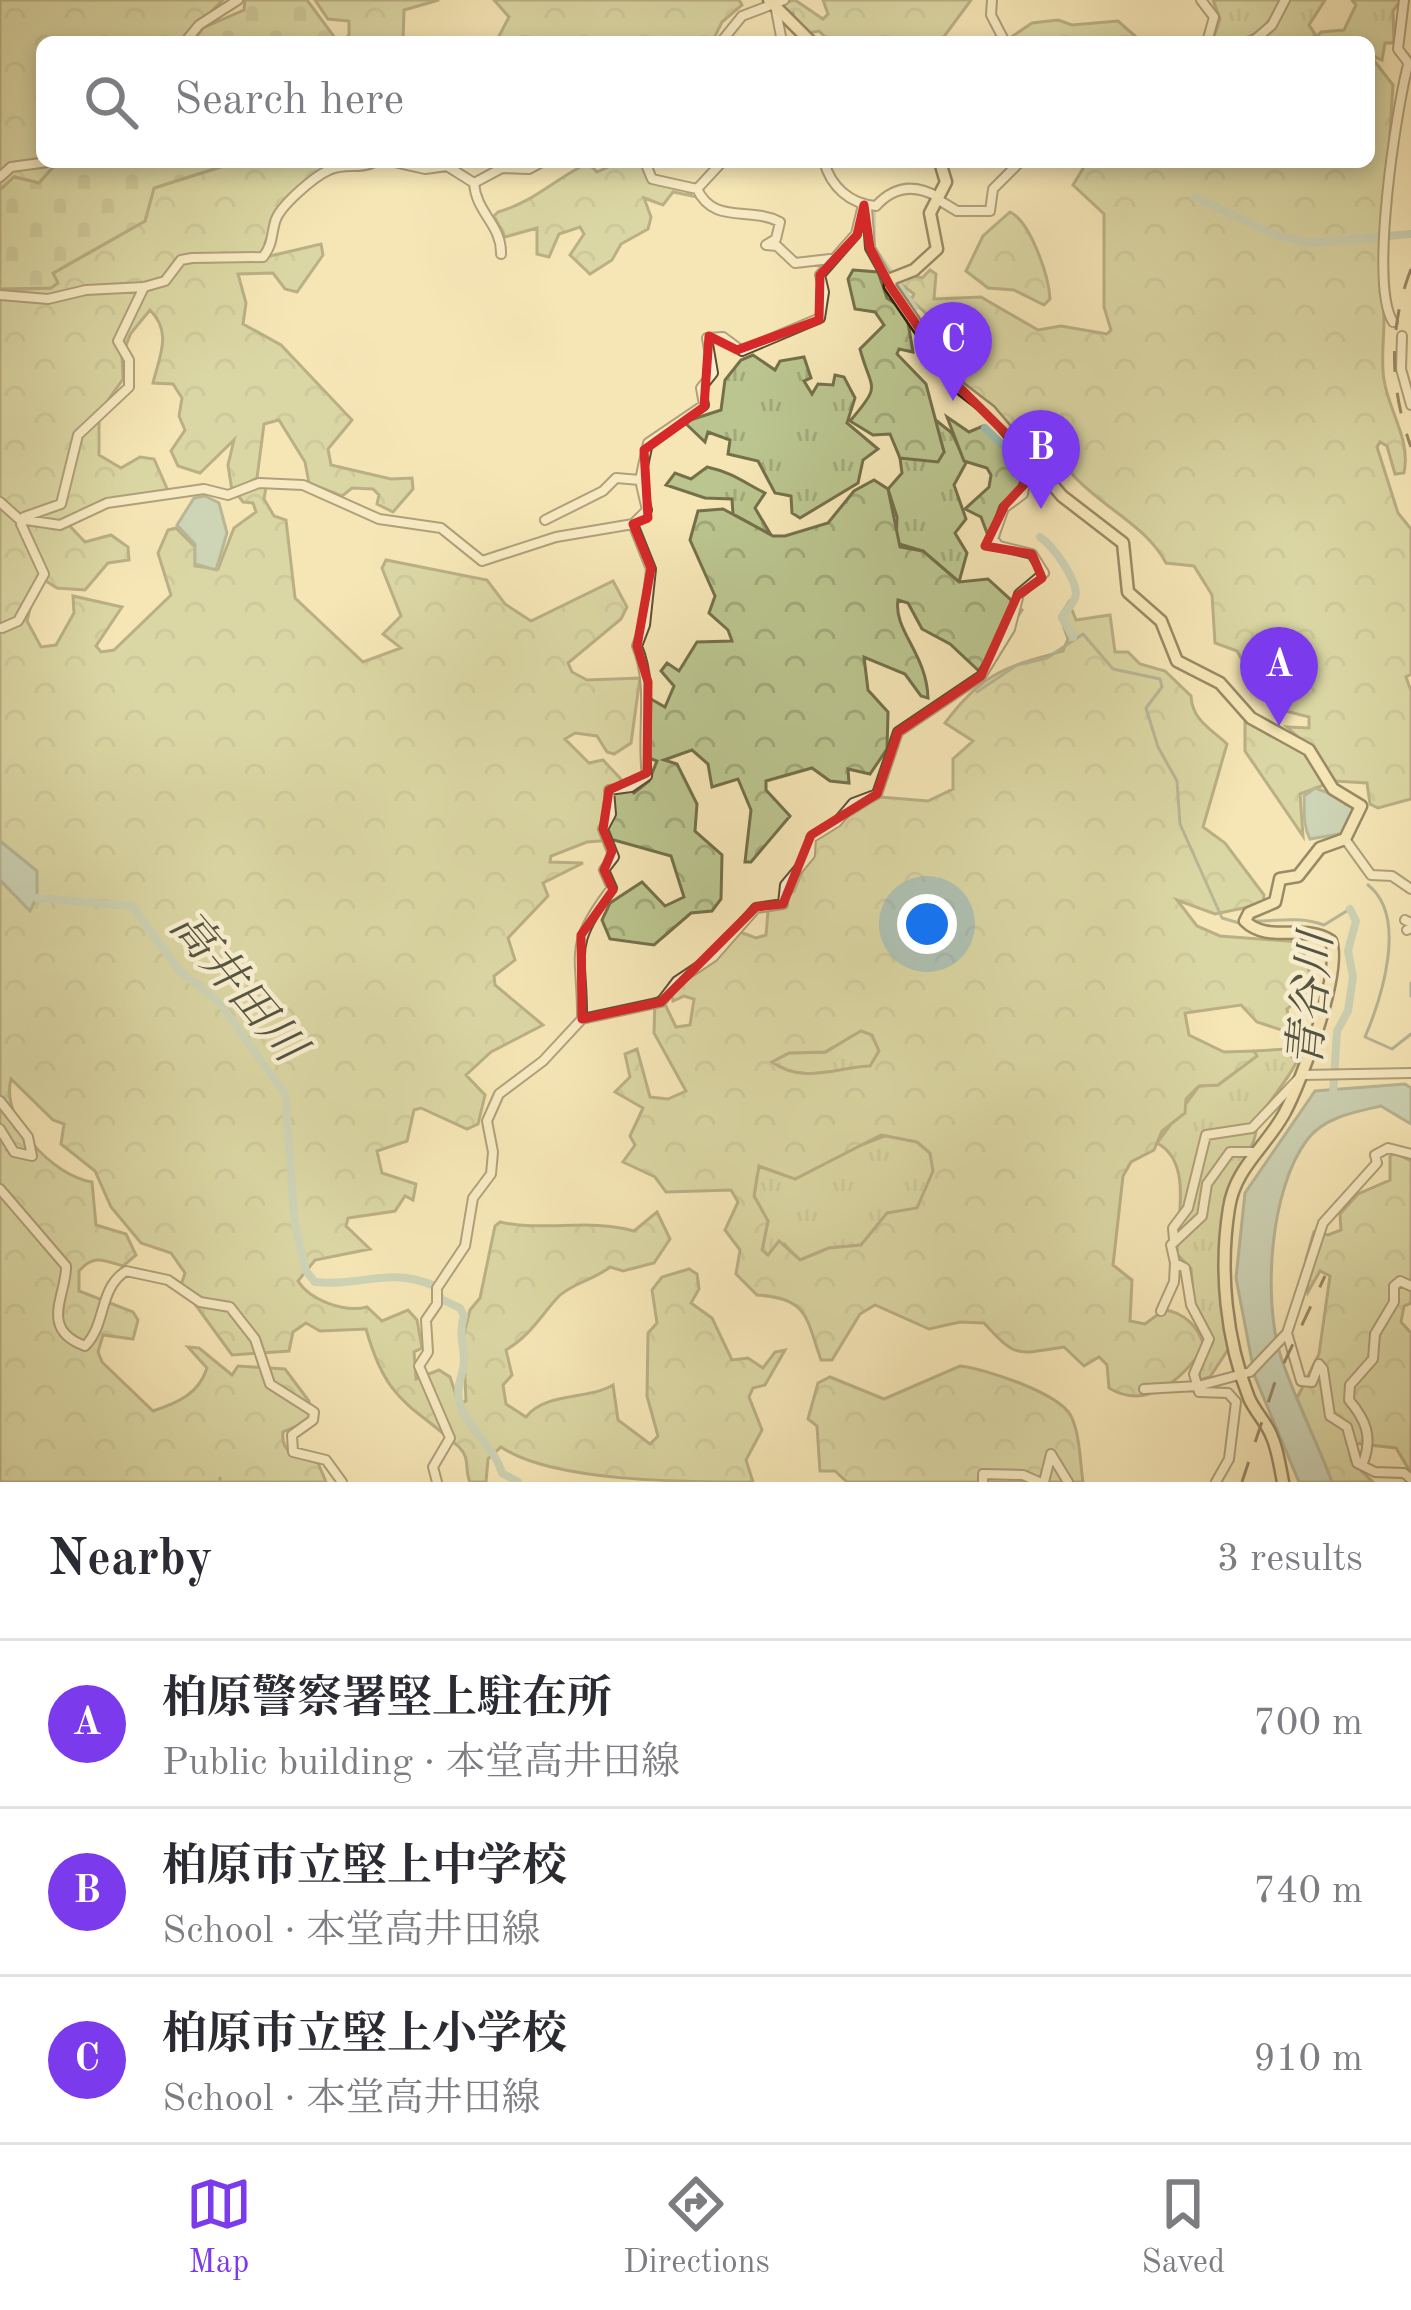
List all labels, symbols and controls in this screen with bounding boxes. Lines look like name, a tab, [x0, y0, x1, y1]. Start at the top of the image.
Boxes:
search box	[36, 36, 1375, 168]
icon: search	[78, 69, 144, 135]
text: Search here	[174, 79, 404, 124]
pin: C	[914, 302, 992, 401]
pin: B	[1002, 410, 1080, 509]
pin: A	[1240, 627, 1318, 726]
your location	[897, 894, 957, 954]
water label: 高井田川	[160, 902, 317, 1075]
water label: 青谷川	[1281, 926, 1342, 1070]
text: Nearby	[48, 1535, 213, 1586]
text: 3 results	[1217, 1540, 1363, 1579]
text: 柏原警察署堅上駐在所	[162, 1678, 612, 1723]
text: A	[72, 1704, 102, 1743]
text: 700 m	[1253, 1704, 1363, 1743]
text: Public building · 本堂高井田線	[162, 1744, 680, 1783]
text: 柏原市立堅上中学校	[162, 1846, 567, 1891]
text: B	[73, 1872, 101, 1911]
text: 740 m	[1253, 1872, 1363, 1911]
text: School · 本堂高井田線	[162, 1912, 540, 1951]
text: 柏原市立堅上小学校	[162, 2014, 567, 2059]
text: C	[74, 2040, 100, 2079]
text: 910 m	[1253, 2040, 1363, 2079]
text: School · 本堂高井田線	[162, 2080, 540, 2119]
tab: Map	[186, 2171, 252, 2284]
tab: Directions	[623, 2171, 770, 2284]
tab: Saved	[1141, 2171, 1225, 2284]

